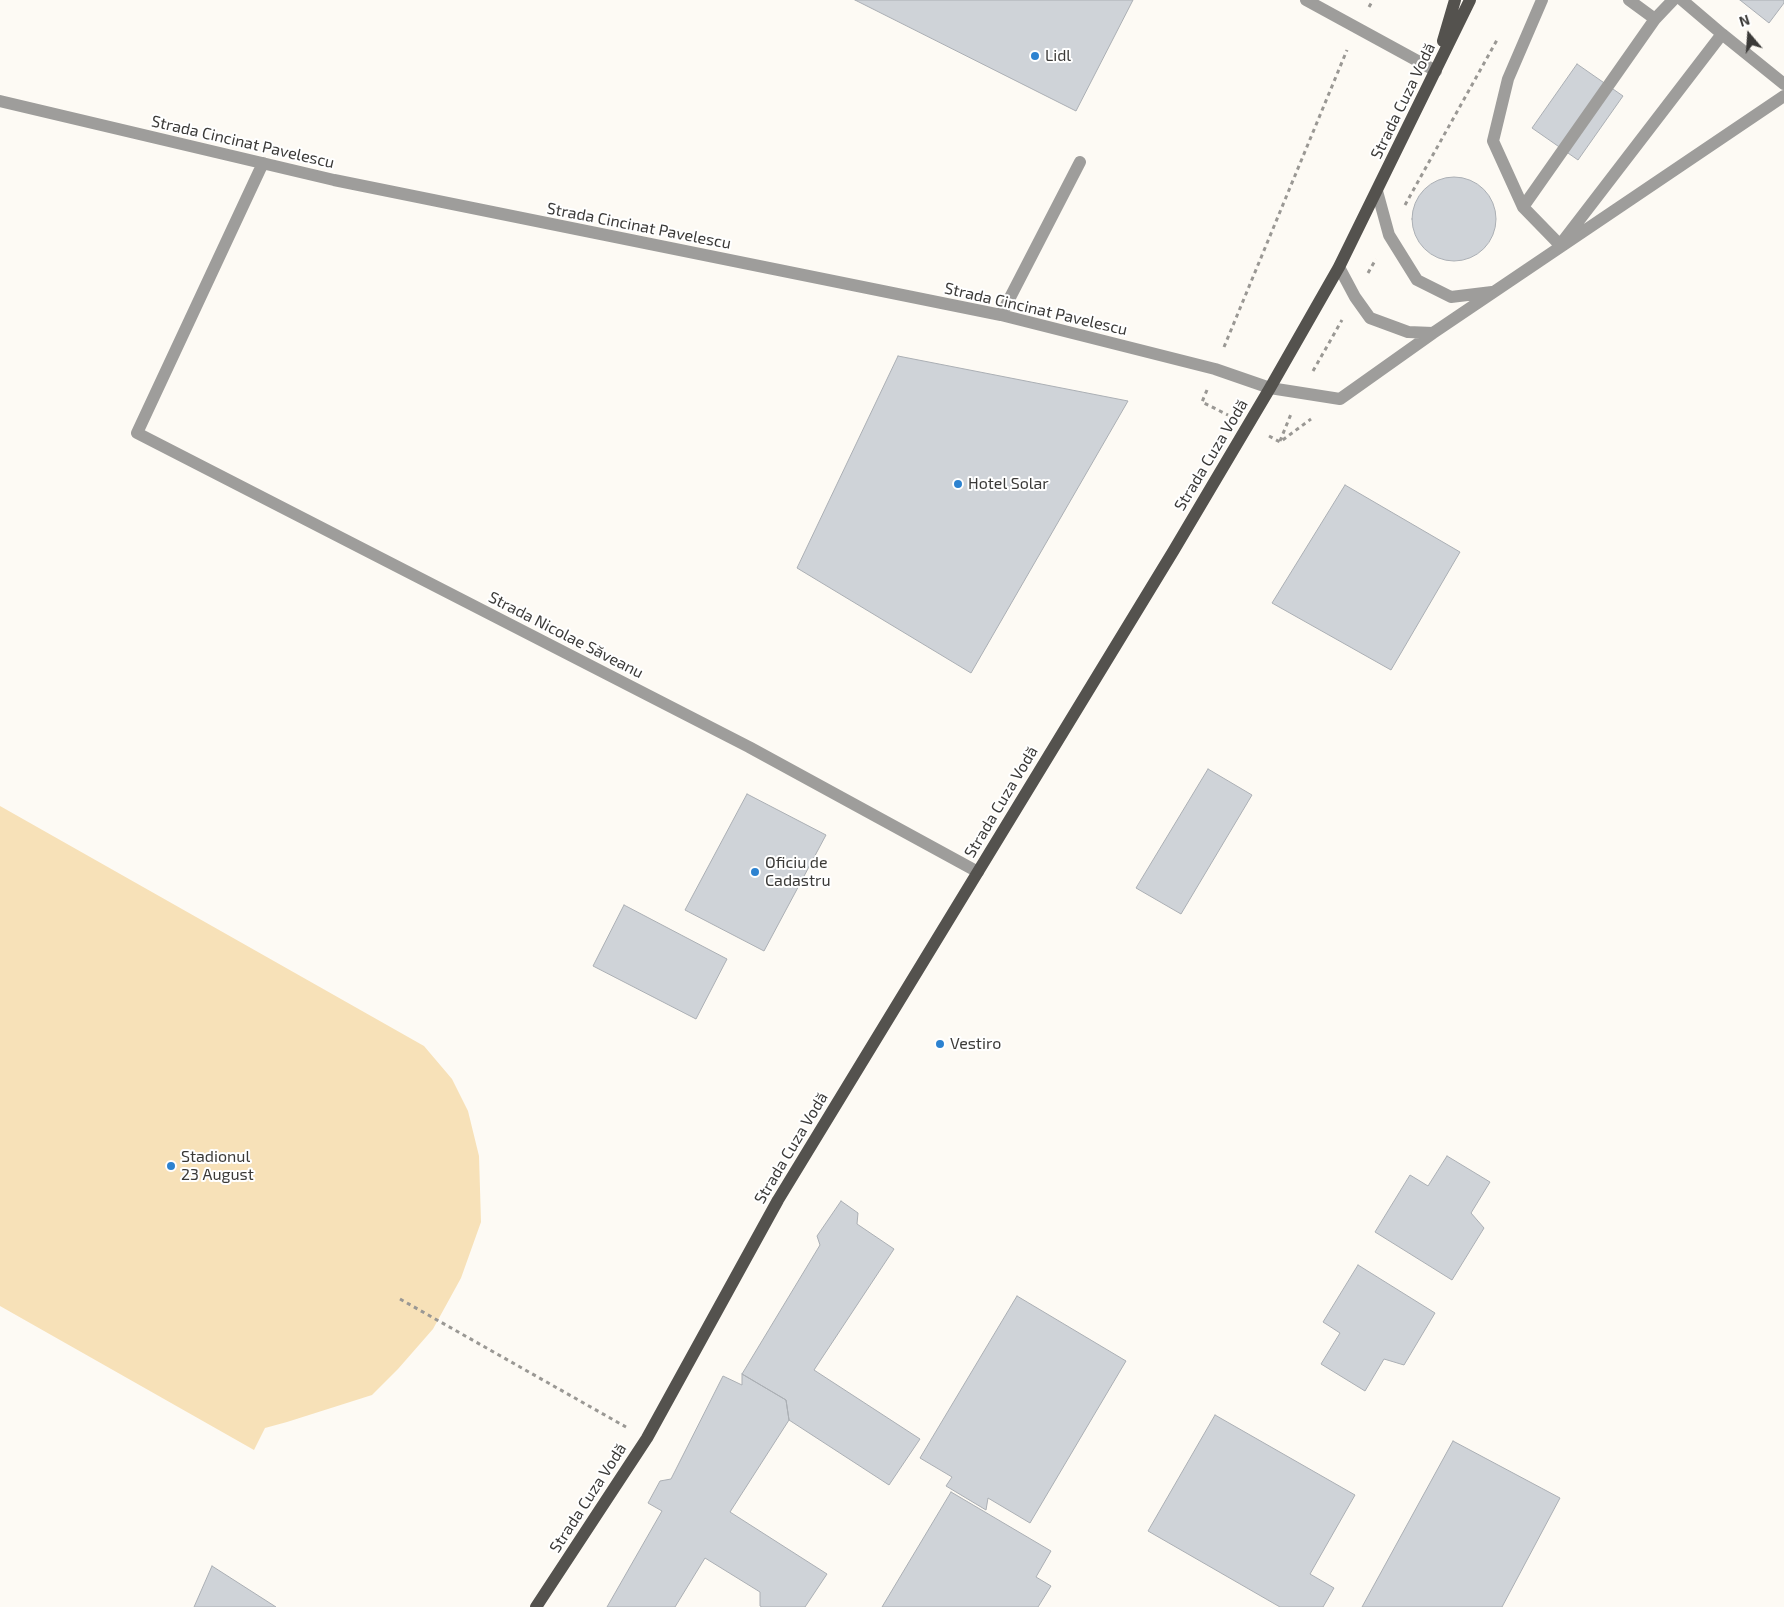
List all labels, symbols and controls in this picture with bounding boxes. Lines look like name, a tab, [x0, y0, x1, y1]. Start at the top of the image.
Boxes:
north arrow	[1724, 10, 1774, 60]
text: N	[1737, 11, 1752, 30]
street label: Strada Cuza Vodă	[1367, 40, 1439, 162]
place label: Lidl	[1045, 46, 1071, 66]
marker: Lidl	[1029, 50, 1041, 62]
street label: Strada Cincinat Pavelescu	[150, 112, 336, 172]
street label: Strada Cincinat Pavelescu	[545, 199, 733, 253]
street label: Strada Cincinat Pavelescu	[943, 279, 1129, 339]
street label: Strada Cuza Vodă	[1170, 396, 1252, 514]
place label: Hotel Solar	[968, 474, 1049, 494]
marker: Hotel Solar	[952, 478, 964, 490]
street label: Strada Nicolae Săveanu	[485, 588, 647, 682]
street label: Strada Cuza Vodă	[960, 743, 1042, 861]
place label: Oficiu de Cadastru	[765, 853, 831, 891]
marker: Oficiu de Cadastru	[749, 866, 761, 878]
place label: Vestiro	[950, 1034, 1001, 1054]
marker: Vestiro	[934, 1038, 946, 1050]
street label: Strada Cuza Vodă	[750, 1089, 832, 1207]
place label: Stadionul 23 August	[181, 1147, 254, 1185]
marker: Stadionul 23 August	[165, 1160, 177, 1172]
street label: Strada Cuza Vodă	[545, 1440, 631, 1556]

